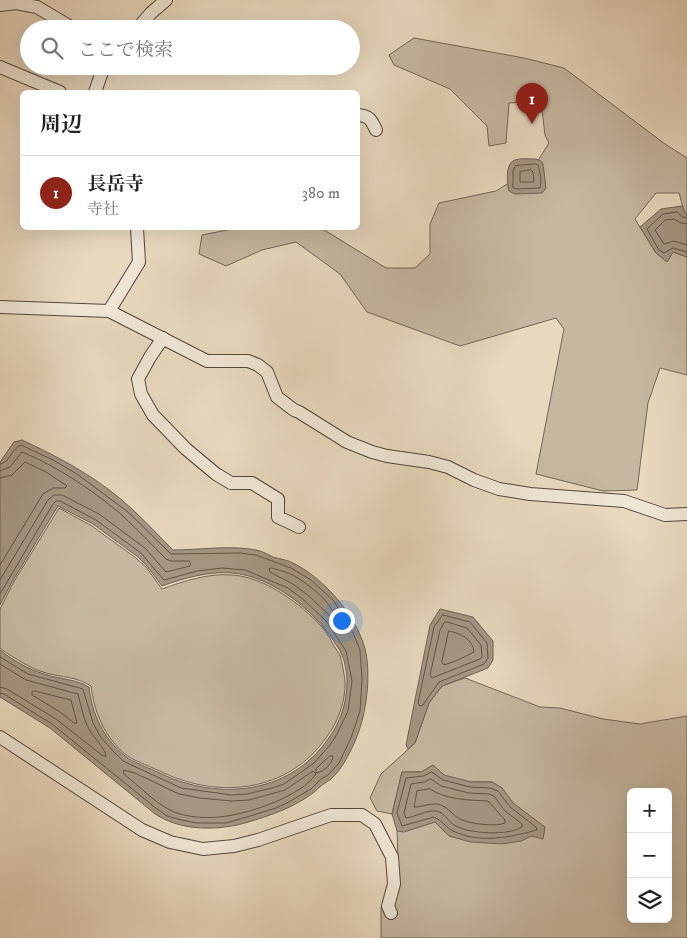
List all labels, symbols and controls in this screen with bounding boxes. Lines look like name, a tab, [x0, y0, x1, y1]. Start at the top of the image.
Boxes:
search box	[20, 20, 360, 75]
icon: search	[38, 34, 66, 62]
text: ここで検索	[78, 39, 173, 62]
pin: 1	[516, 83, 548, 124]
text: 周辺	[40, 112, 82, 138]
text: 長岳寺	[87, 173, 144, 196]
text: 1	[53, 183, 59, 203]
text: 380 m	[302, 183, 340, 203]
text: 寺社	[87, 199, 119, 219]
your location	[329, 608, 355, 634]
map controls	[627, 788, 672, 923]
button: +	[627, 788, 672, 833]
button: −	[627, 833, 672, 878]
button: layers	[627, 878, 672, 923]

